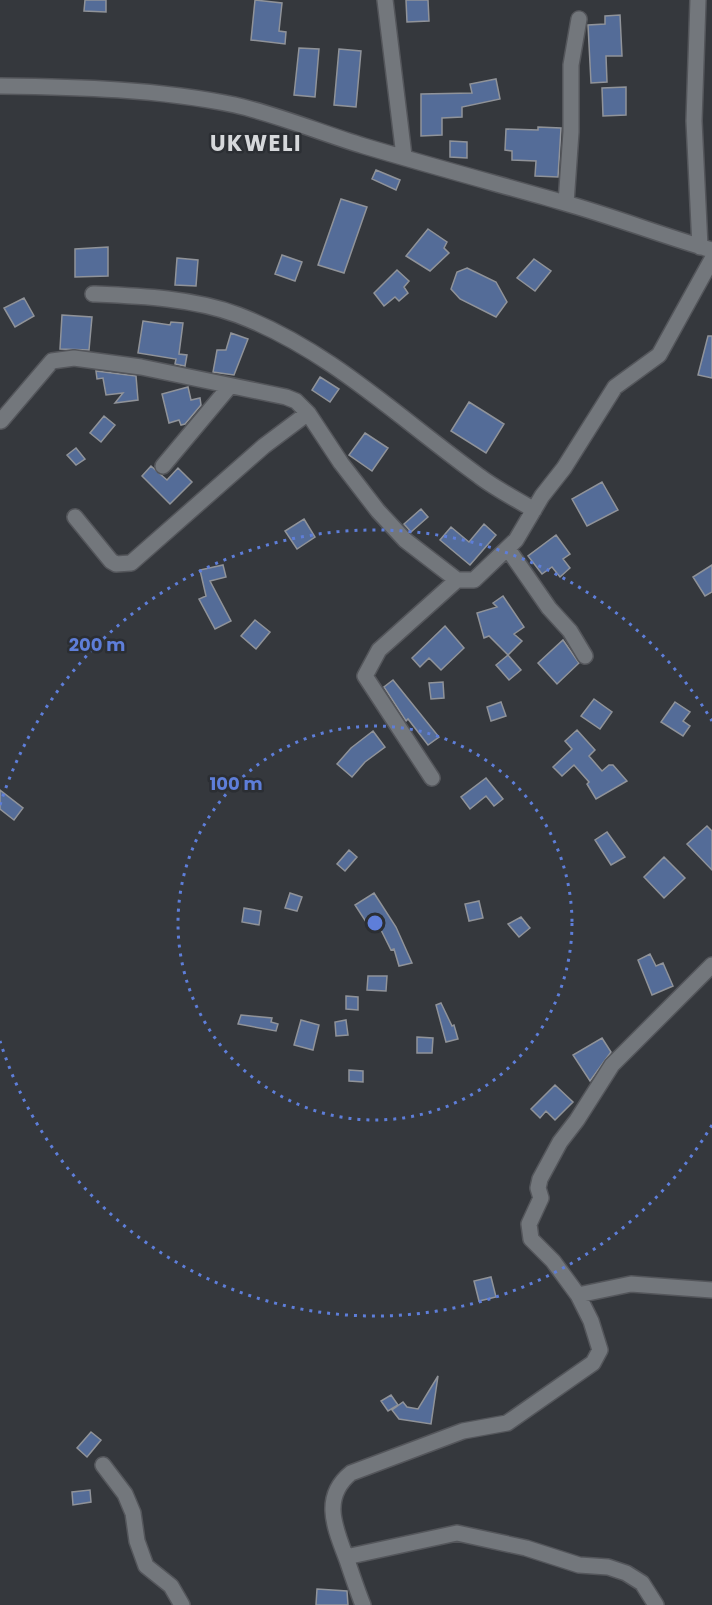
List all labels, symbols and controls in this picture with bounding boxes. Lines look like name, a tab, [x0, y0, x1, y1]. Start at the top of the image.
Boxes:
district label: UKWELI	[210, 128, 302, 159]
text: 200 m	[69, 632, 125, 657]
text: 100 m	[209, 771, 263, 796]
centre of rings	[365, 913, 385, 933]

